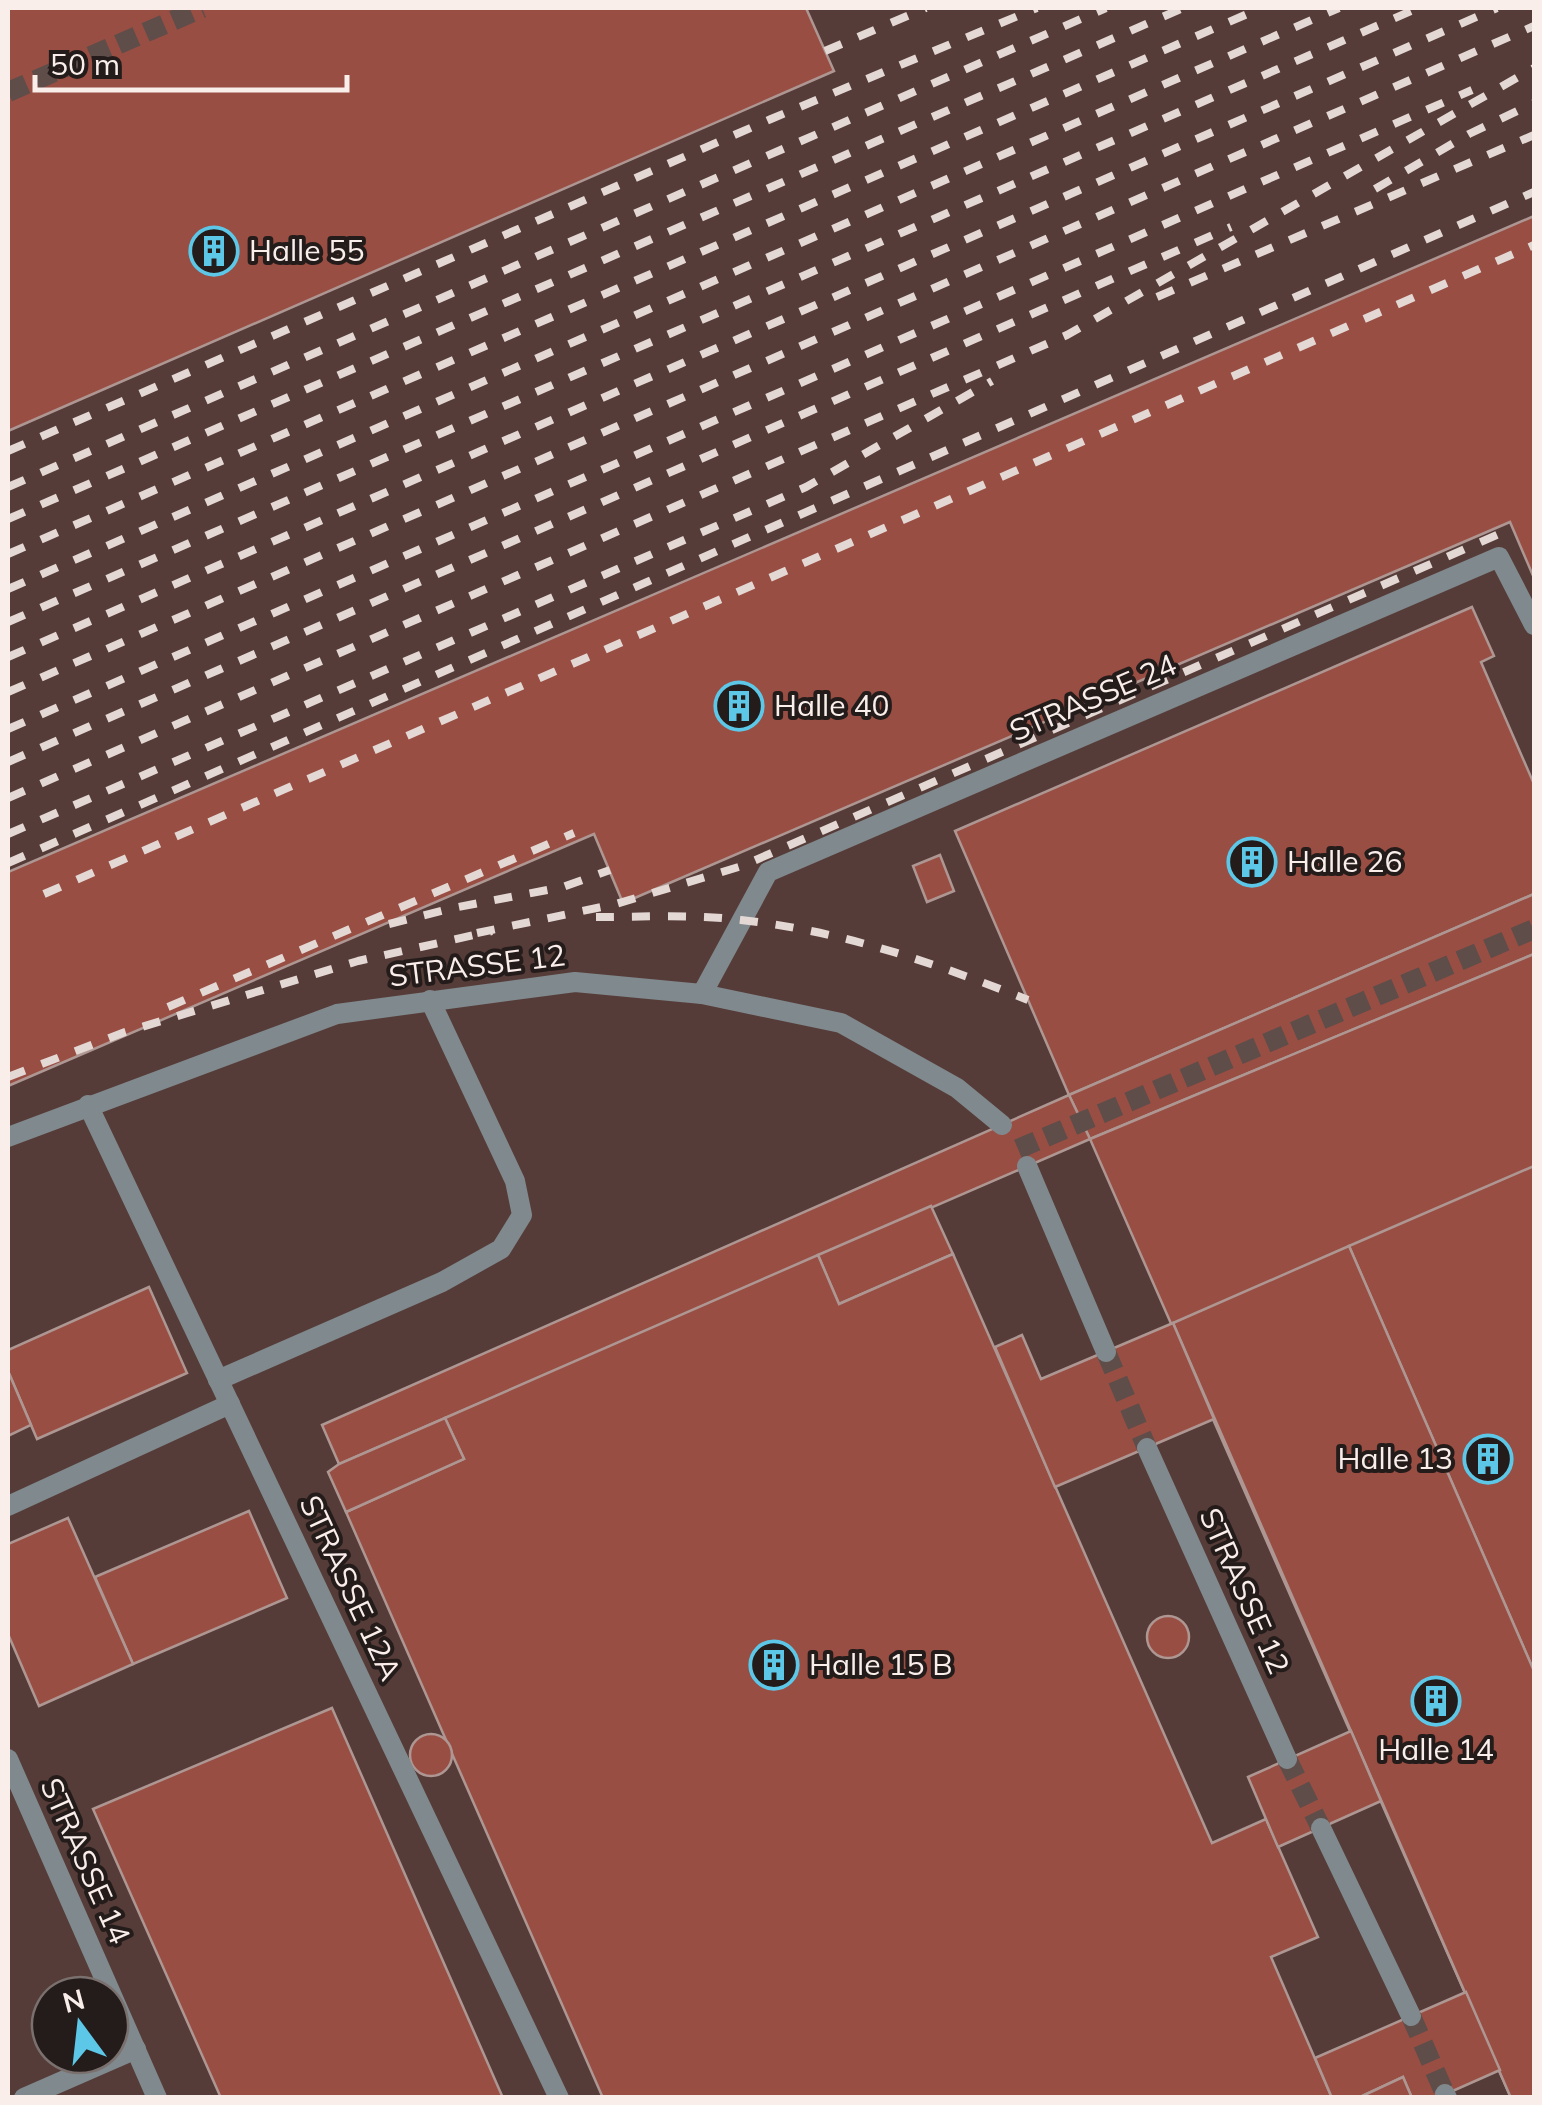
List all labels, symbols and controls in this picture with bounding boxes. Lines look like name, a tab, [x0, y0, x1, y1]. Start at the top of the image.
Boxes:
scale bar	[35, 30, 348, 92]
text: 50 m	[50, 45, 120, 83]
building icon: Halle 55	[188, 225, 240, 277]
place label: Halle 55	[249, 231, 364, 269]
street label: STRASSE 24	[1003, 645, 1182, 749]
building icon: Halle 40	[713, 680, 765, 732]
place label: Halle 40	[774, 686, 889, 724]
building icon: Halle 26	[1226, 836, 1278, 888]
place label: Halle 26	[1287, 842, 1402, 880]
street label: STRASSE 12	[386, 935, 567, 995]
building icon: Halle 13	[1462, 1433, 1514, 1485]
place label: Halle 13	[1338, 1439, 1453, 1477]
street label: STRASSE 12A	[292, 1489, 410, 1686]
street label: STRASSE 12	[1191, 1502, 1298, 1679]
building icon: Halle 15 B	[748, 1639, 800, 1691]
place label: Halle 15 B	[809, 1645, 953, 1683]
building icon: Halle 14	[1410, 1675, 1462, 1727]
place label: Halle 14	[1378, 1730, 1494, 1768]
street label: STRASSE 14	[32, 1772, 139, 1949]
north arrow	[30, 1975, 130, 2075]
text: N	[59, 1981, 88, 2020]

